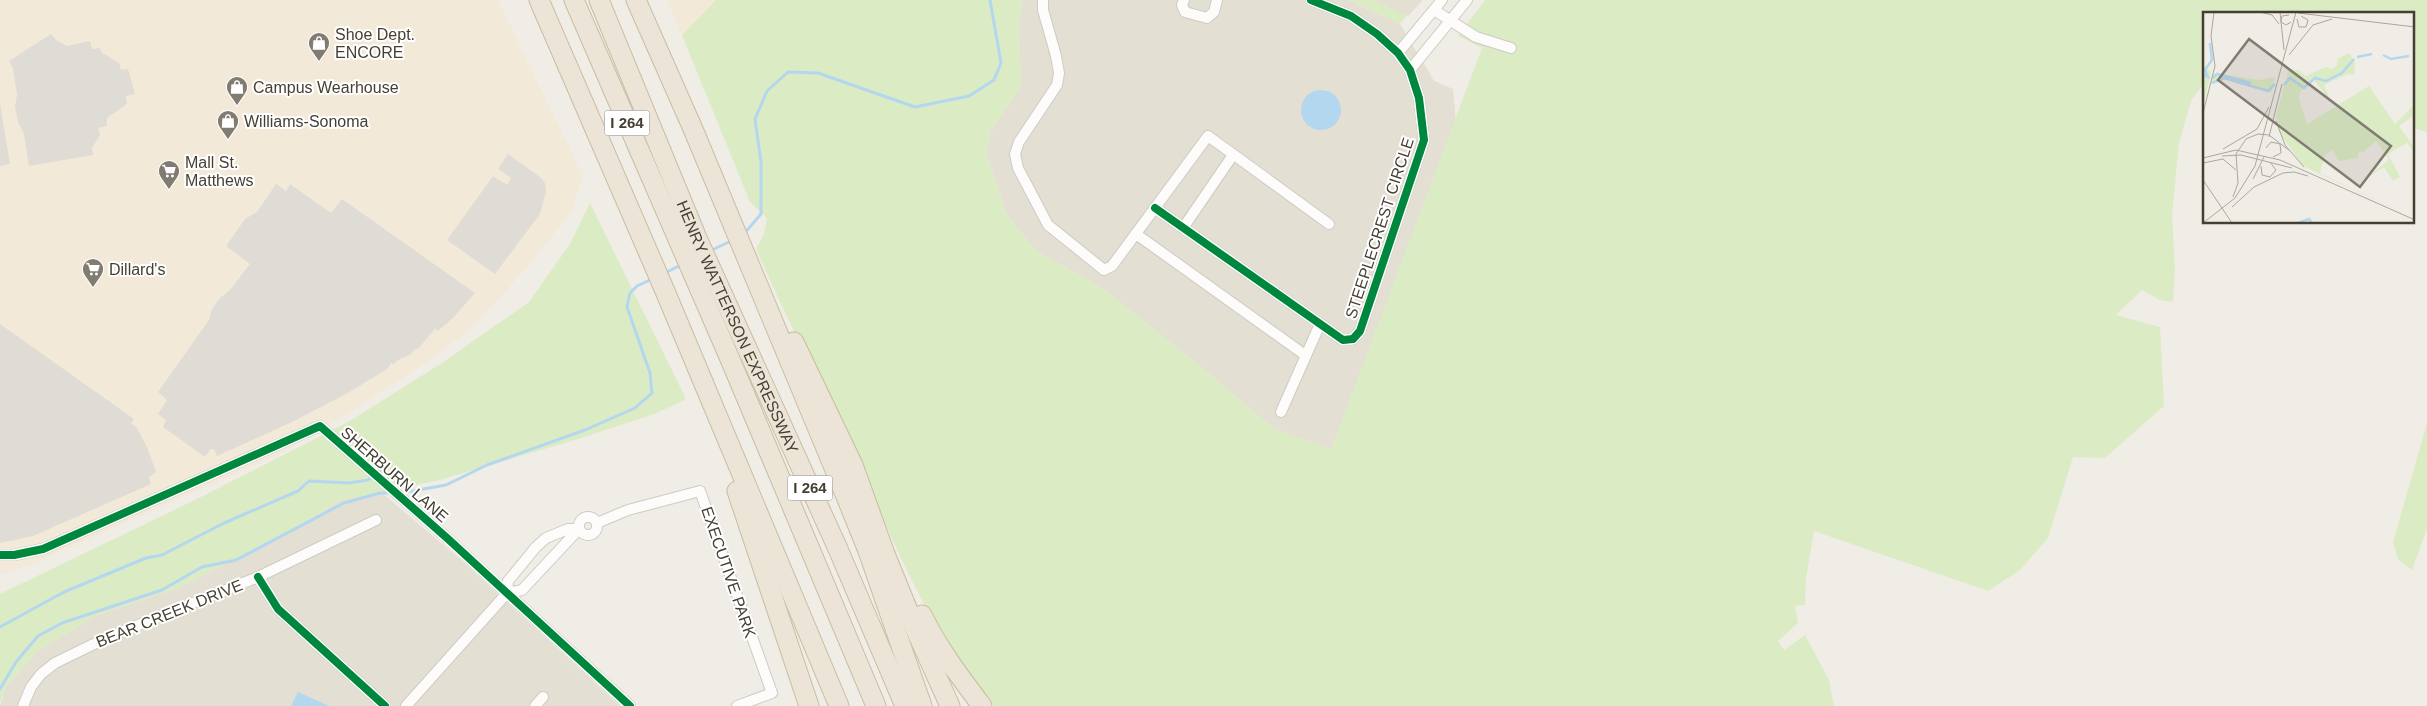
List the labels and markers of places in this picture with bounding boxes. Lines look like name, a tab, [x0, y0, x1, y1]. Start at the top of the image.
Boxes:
place label: Shoe Dept. ENCORE	[335, 26, 415, 61]
shop icon: Shoe Dept. ENCORE	[307, 31, 331, 62]
shop icon: Campus Wearhouse	[225, 75, 249, 106]
place label: Campus Wearhouse	[253, 79, 399, 96]
shop icon: Williams-Sonoma	[216, 109, 240, 140]
place label: Williams-Sonoma	[244, 113, 369, 130]
place label: Mall St. Matthews	[185, 154, 253, 189]
supermarket icon: Mall St. Matthews	[157, 159, 181, 190]
supermarket icon: Dillard's	[81, 257, 105, 288]
place label: Dillard's	[109, 261, 165, 278]

